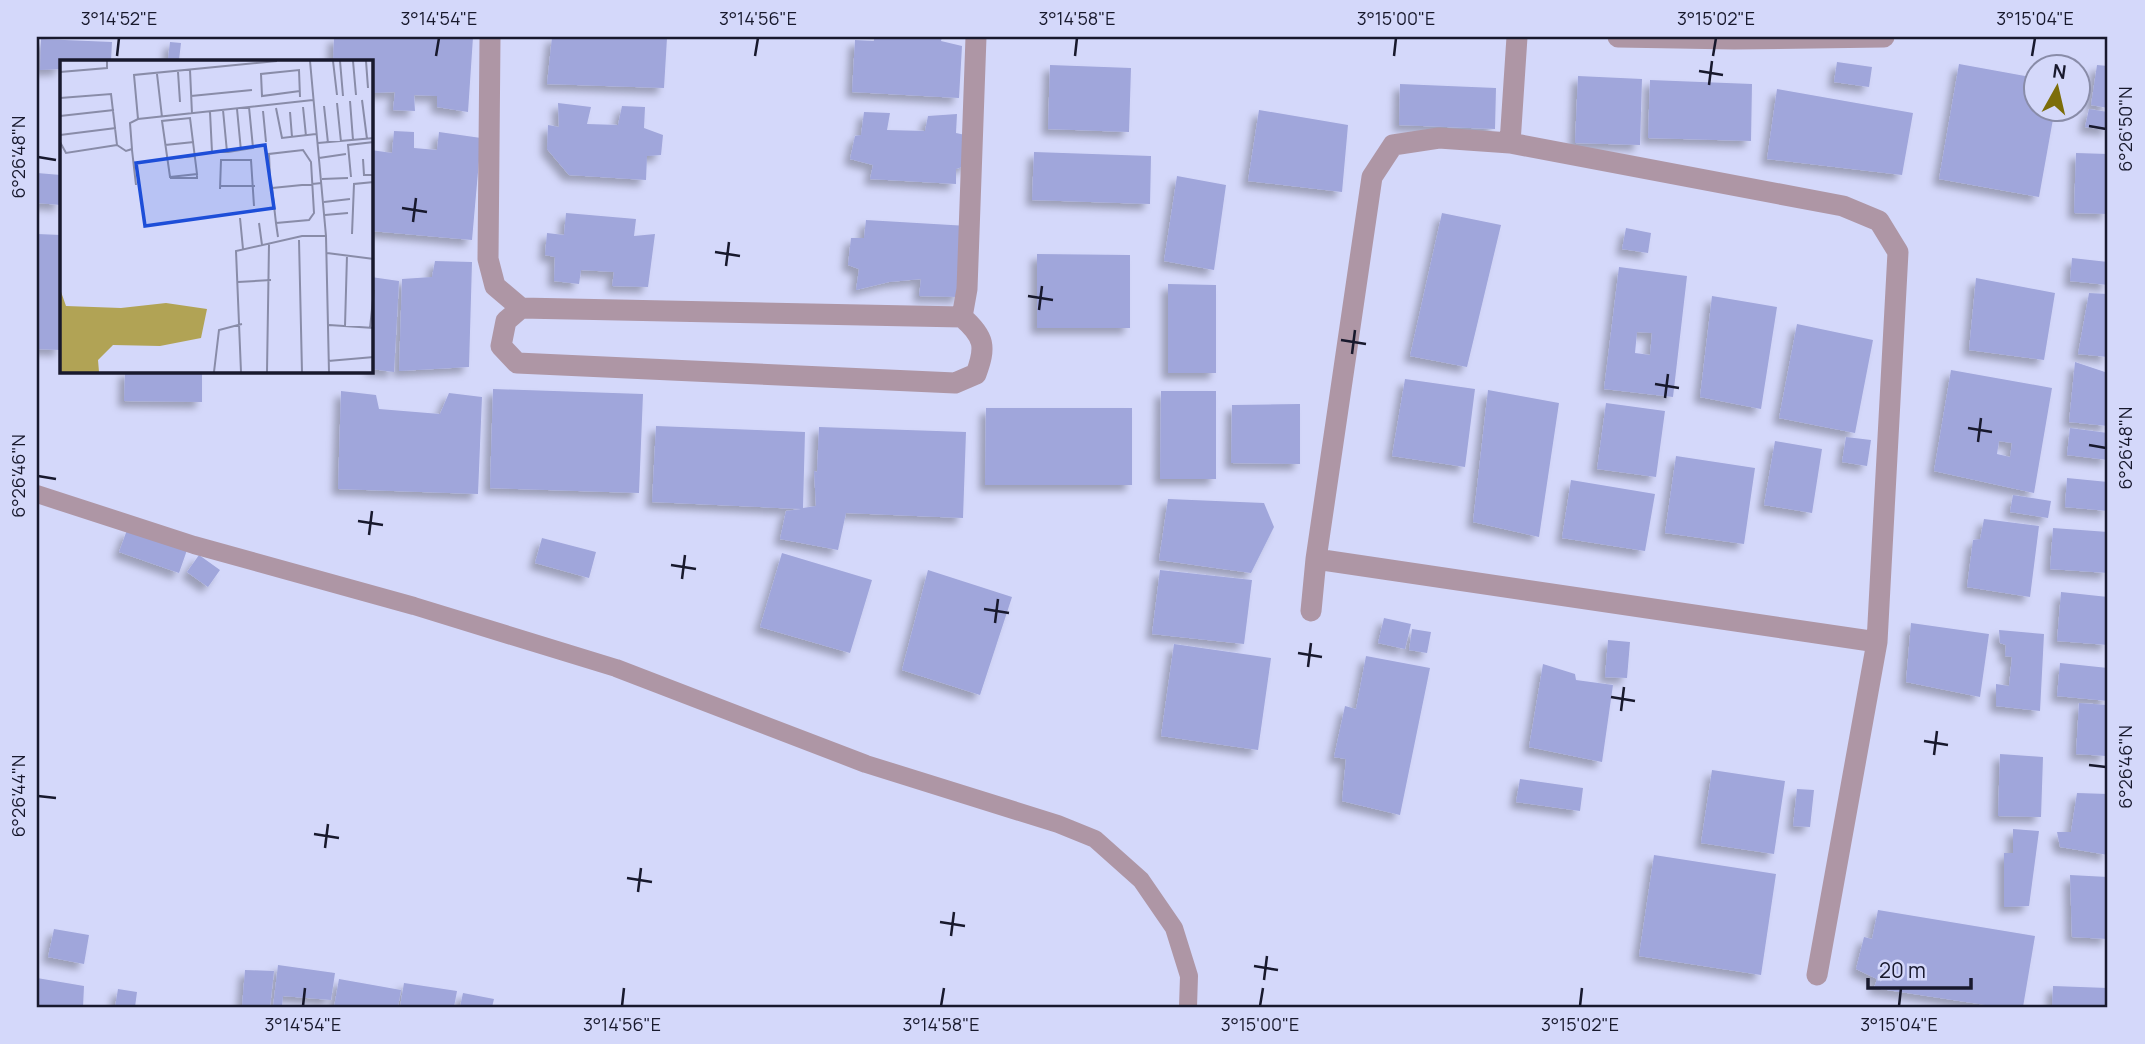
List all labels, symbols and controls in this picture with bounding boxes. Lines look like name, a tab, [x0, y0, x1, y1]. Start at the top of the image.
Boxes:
text: 3°14'52"E	[81, 6, 157, 30]
text: 3°14'54"E	[401, 6, 477, 30]
text: 3°14'56"E	[719, 6, 797, 30]
text: 3°14'58"E	[1038, 6, 1116, 30]
text: 3°15'00"E	[1357, 6, 1435, 30]
text: 3°15'02"E	[1677, 6, 1755, 30]
text: 3°15'04"E	[1996, 6, 2074, 30]
north arrow	[2022, 52, 2092, 122]
text: N	[2051, 57, 2068, 85]
inset map	[60, 60, 373, 373]
text: 6°26'50"N	[2113, 86, 2137, 172]
text: 6°26'48"N	[6, 116, 30, 198]
text: 6°26'48"N	[2113, 407, 2137, 489]
text: 6°26'46"N	[6, 434, 30, 518]
text: 6°26'46"N	[2113, 725, 2137, 809]
text: 6°26'44"N	[6, 755, 30, 837]
scale bar	[1868, 946, 1972, 990]
text: 20 m	[1879, 956, 1926, 984]
text: 3°14'54"E	[265, 1012, 341, 1036]
text: 3°14'56"E	[583, 1012, 661, 1036]
text: 3°14'58"E	[902, 1012, 980, 1036]
text: 3°15'00"E	[1221, 1012, 1299, 1036]
text: 3°15'02"E	[1541, 1012, 1619, 1036]
text: 3°15'04"E	[1860, 1012, 1938, 1036]

